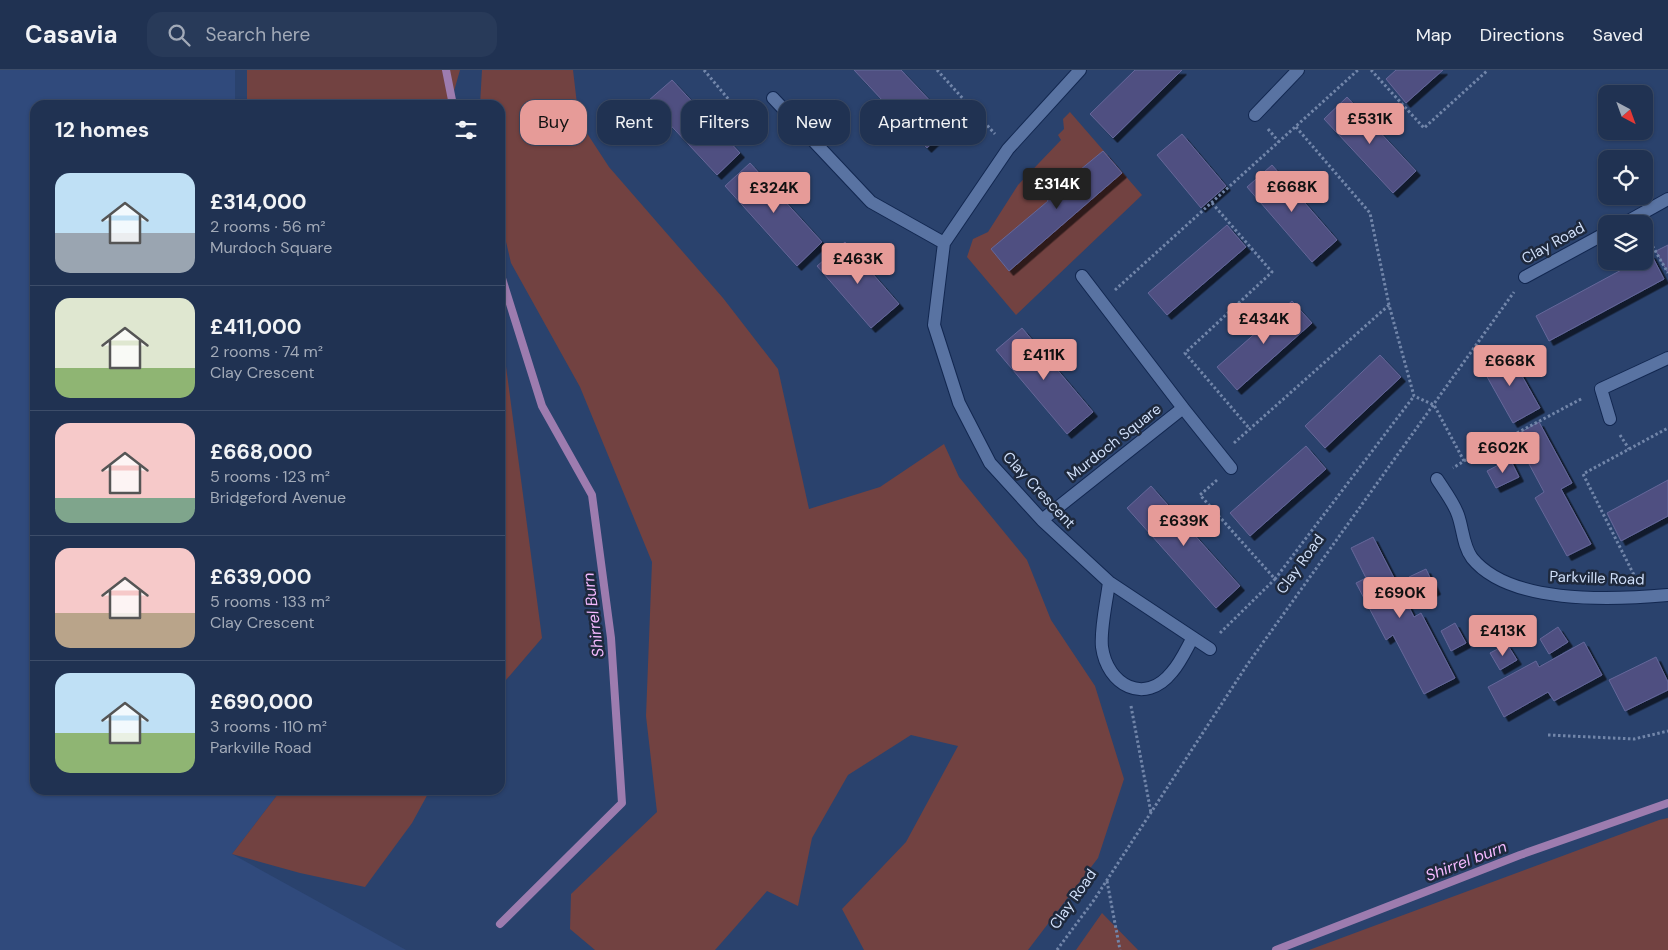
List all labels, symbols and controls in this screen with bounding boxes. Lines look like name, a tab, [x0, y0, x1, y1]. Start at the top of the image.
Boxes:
search box	[147, 12, 497, 57]
text: Casavia	[25, 19, 117, 50]
icon: search	[165, 21, 193, 49]
text: Search here	[205, 22, 310, 47]
text: Map	[1416, 23, 1452, 47]
text: Directions	[1480, 23, 1565, 47]
text: Saved	[1593, 23, 1643, 47]
north arrow	[1598, 85, 1652, 140]
map controls	[1598, 85, 1653, 270]
chip: Buy	[520, 100, 587, 145]
chip: Rent	[597, 100, 671, 145]
chip: Filters	[681, 100, 768, 145]
chip: New	[778, 100, 850, 145]
chip: Apartment	[860, 100, 986, 145]
pin: £531K	[1335, 102, 1405, 145]
text: £531K	[1347, 108, 1393, 129]
text: 12 homes	[55, 116, 149, 144]
icon: filters	[452, 116, 480, 144]
button: locate	[1598, 150, 1653, 205]
pin: £314K	[1022, 168, 1092, 210]
pin: £668K	[1257, 170, 1327, 213]
pin: £324K	[739, 172, 809, 214]
text: £314K	[1034, 173, 1080, 194]
text: £668K	[1267, 176, 1317, 197]
text: £324K	[749, 177, 799, 198]
text: £314,000	[210, 188, 307, 216]
icon: home	[95, 193, 155, 253]
button: layers	[1598, 215, 1653, 270]
text: 2 rooms · 56 m²	[210, 216, 326, 237]
street label: Clay Road	[1518, 217, 1588, 269]
text: Murdoch Square	[210, 237, 332, 258]
pin: £463K	[823, 242, 893, 285]
text: £463K	[833, 248, 883, 269]
pin: £434K	[1229, 302, 1299, 345]
text: £434K	[1239, 308, 1289, 329]
text: £411,000	[210, 313, 302, 341]
icon: home	[95, 318, 155, 378]
pin: £411K	[1009, 338, 1079, 381]
text: 2 rooms · 74 m²	[210, 341, 323, 362]
text: £411K	[1023, 344, 1065, 365]
pin: £668K	[1475, 344, 1545, 387]
text: £668K	[1485, 350, 1535, 371]
text: Clay Crescent	[210, 362, 315, 383]
street label: Murdoch Square	[1063, 399, 1165, 485]
pin: £602K	[1468, 432, 1538, 474]
text: £602K	[1477, 437, 1529, 458]
text: £668,000	[210, 438, 313, 466]
icon: home	[95, 443, 155, 503]
street label: Clay Crescent	[998, 447, 1080, 533]
text: 5 rooms · 123 m²	[210, 466, 330, 487]
text: Bridgeford Avenue	[210, 487, 346, 508]
pin: £639K	[1149, 504, 1219, 547]
text: £639K	[1159, 510, 1209, 531]
street label: Clay Road	[1272, 530, 1328, 598]
text: £639,000	[210, 563, 312, 591]
street label: Parkville Road	[1549, 566, 1645, 590]
icon: home	[95, 568, 155, 628]
water label: Shirrel Burn	[577, 571, 609, 659]
pin: £690K	[1365, 576, 1435, 619]
text: £690K	[1374, 582, 1426, 603]
text: 5 rooms · 133 m²	[210, 591, 330, 612]
text: Clay Crescent	[210, 612, 315, 633]
pin: £413K	[1468, 614, 1538, 657]
text: £413K	[1480, 620, 1526, 641]
text: £690,000	[210, 688, 313, 716]
icon: home	[95, 693, 155, 753]
text: 3 rooms · 110 m²	[210, 716, 327, 737]
text: Parkville Road	[210, 737, 312, 758]
water label: Shirrel burn	[1422, 836, 1510, 886]
street label: Clay Road	[1045, 865, 1101, 933]

